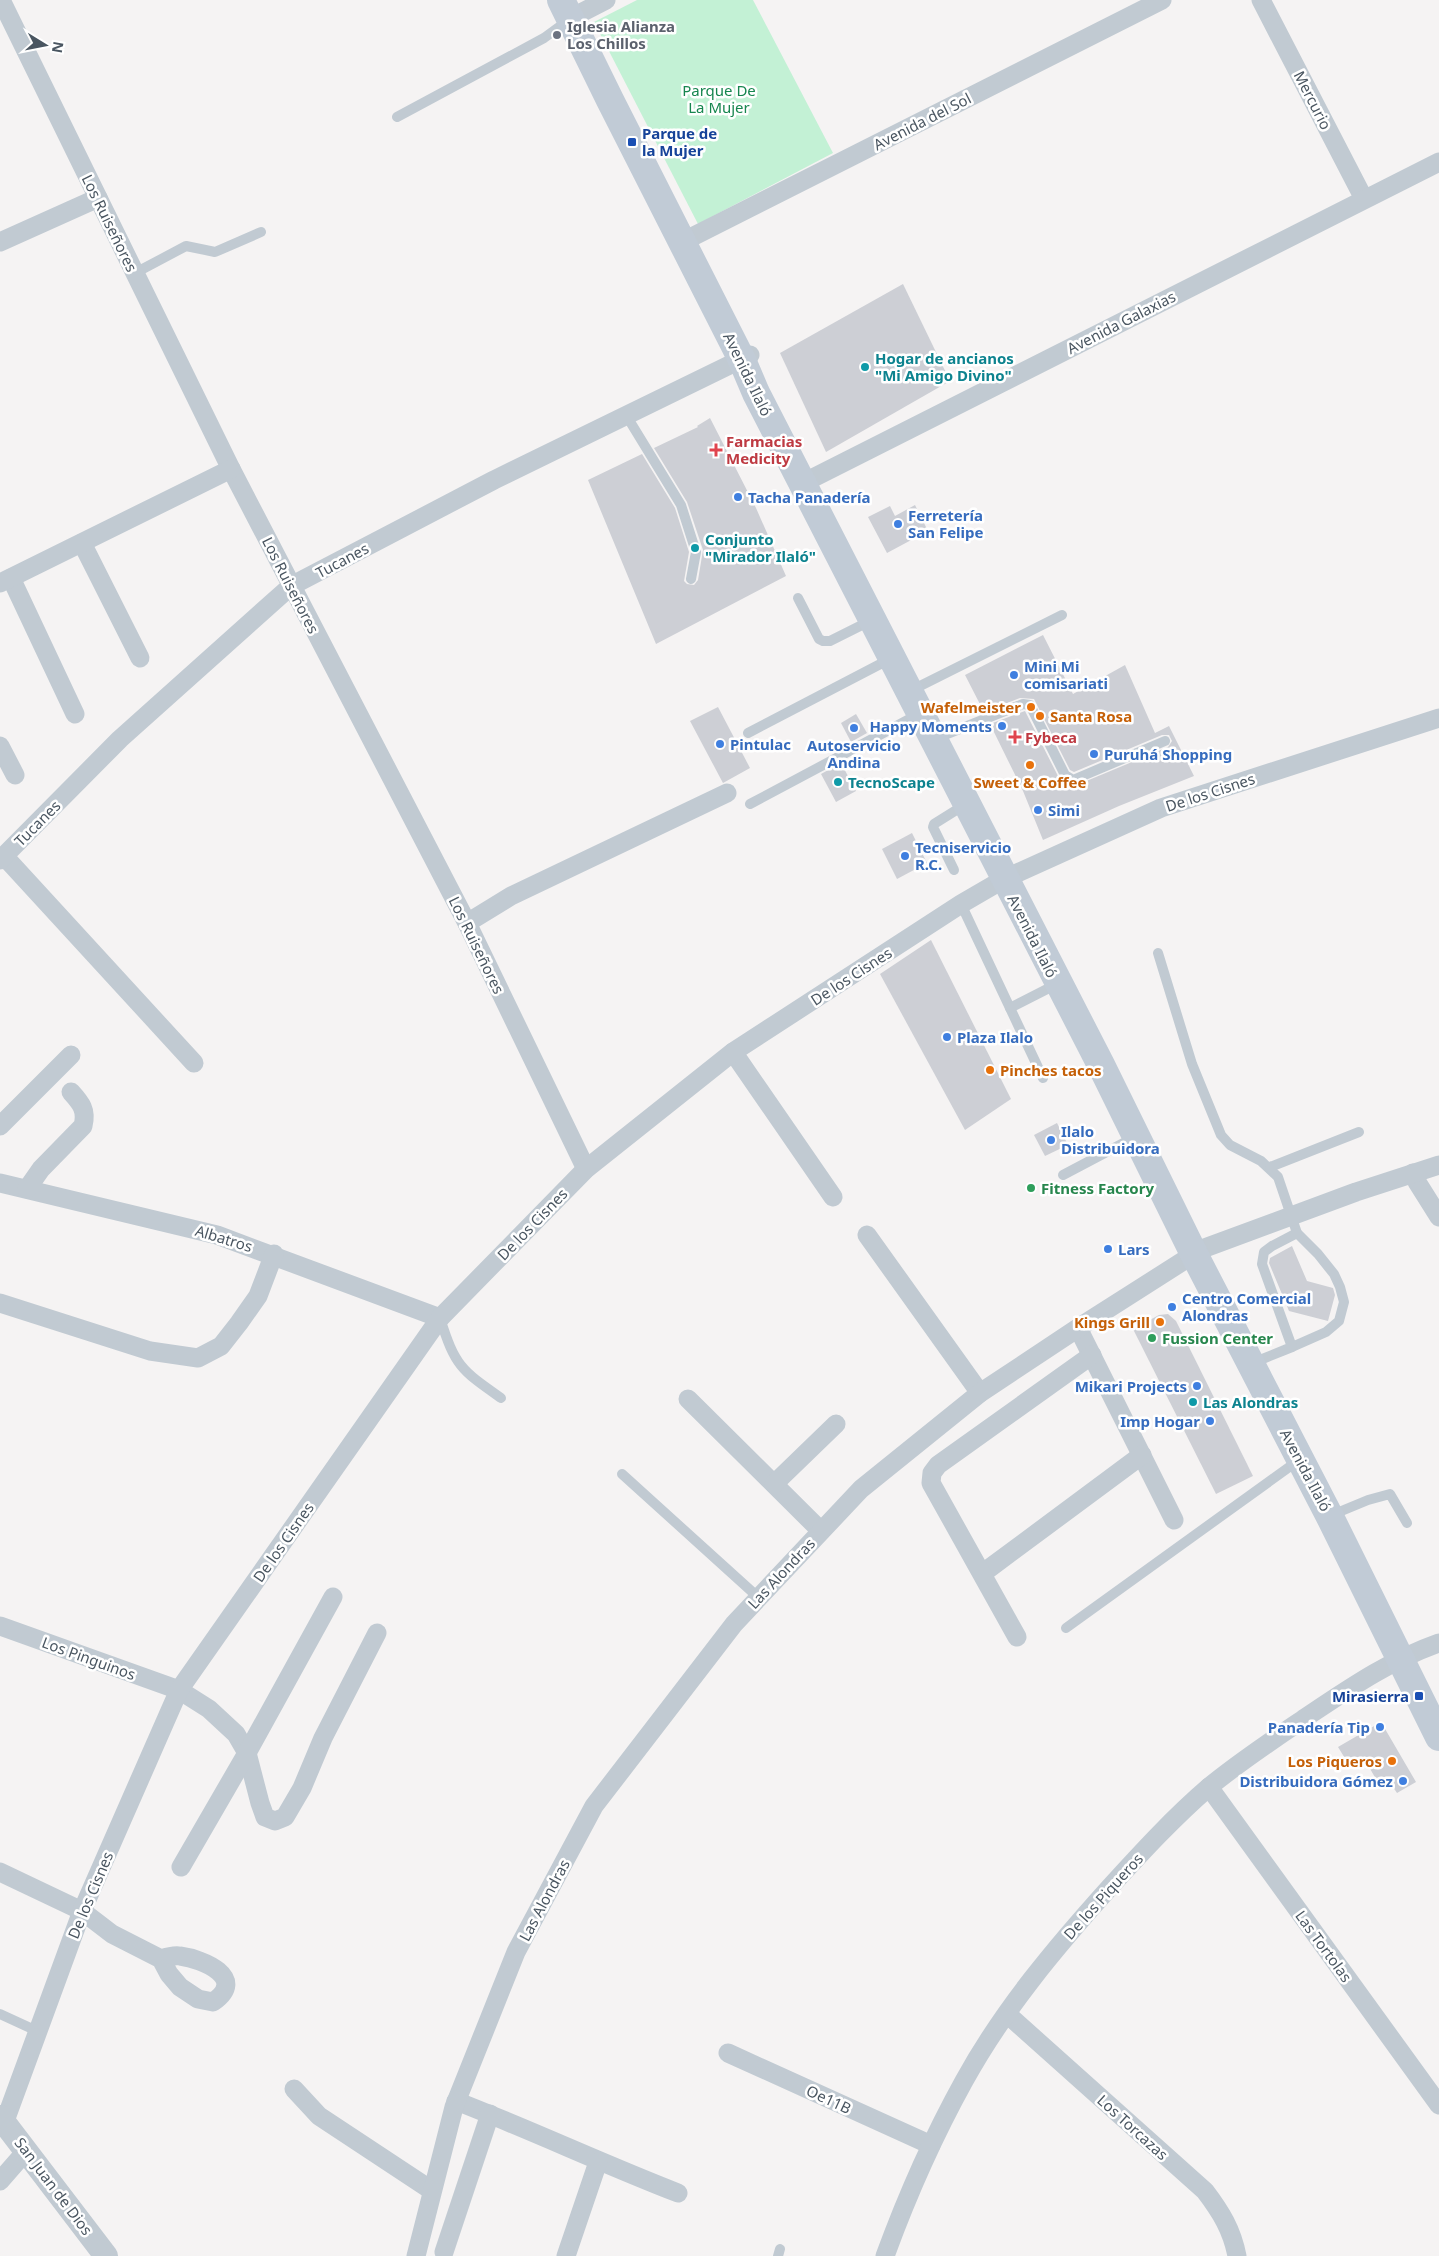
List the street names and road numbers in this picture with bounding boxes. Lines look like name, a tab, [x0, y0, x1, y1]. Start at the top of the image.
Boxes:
street label: Mercurio	[1290, 67, 1336, 133]
street label: Avenida del Sol	[870, 88, 974, 154]
street label: Los Ruiseñores	[78, 171, 142, 275]
street label: Avenida Galaxias	[1063, 286, 1179, 358]
street label: Avenida Ilaló	[719, 329, 777, 419]
street label: Los Ruiseñores	[258, 533, 324, 637]
street label: Tucanes	[312, 538, 372, 582]
street label: De los Cisnes	[1163, 768, 1257, 816]
street label: Tucanes	[10, 796, 64, 850]
street label: Avenida Ilaló	[1004, 891, 1062, 981]
street label: Los Ruiseñores	[445, 893, 509, 997]
street label: De los Cisnes	[807, 942, 895, 1010]
street label: De los Cisnes	[493, 1184, 571, 1264]
street label: Albatros	[193, 1220, 255, 1256]
street label: Avenida Ilaló	[1276, 1425, 1336, 1515]
street label: De los Cisnes	[248, 1498, 318, 1586]
street label: Las Alondras	[743, 1533, 819, 1613]
street label: Los Pinguinos	[39, 1632, 139, 1684]
street label: De los Cisnes	[63, 1848, 117, 1942]
street label: De los Piqueros	[1059, 1849, 1147, 1943]
street label: Las Alondras	[514, 1856, 574, 1944]
street label: Las Tortolas	[1291, 1906, 1357, 1986]
street label: Oe11B	[803, 2080, 855, 2118]
street label: Los Torcazas	[1093, 2090, 1173, 2164]
street label: San Juan de Dios	[11, 2133, 97, 2239]

